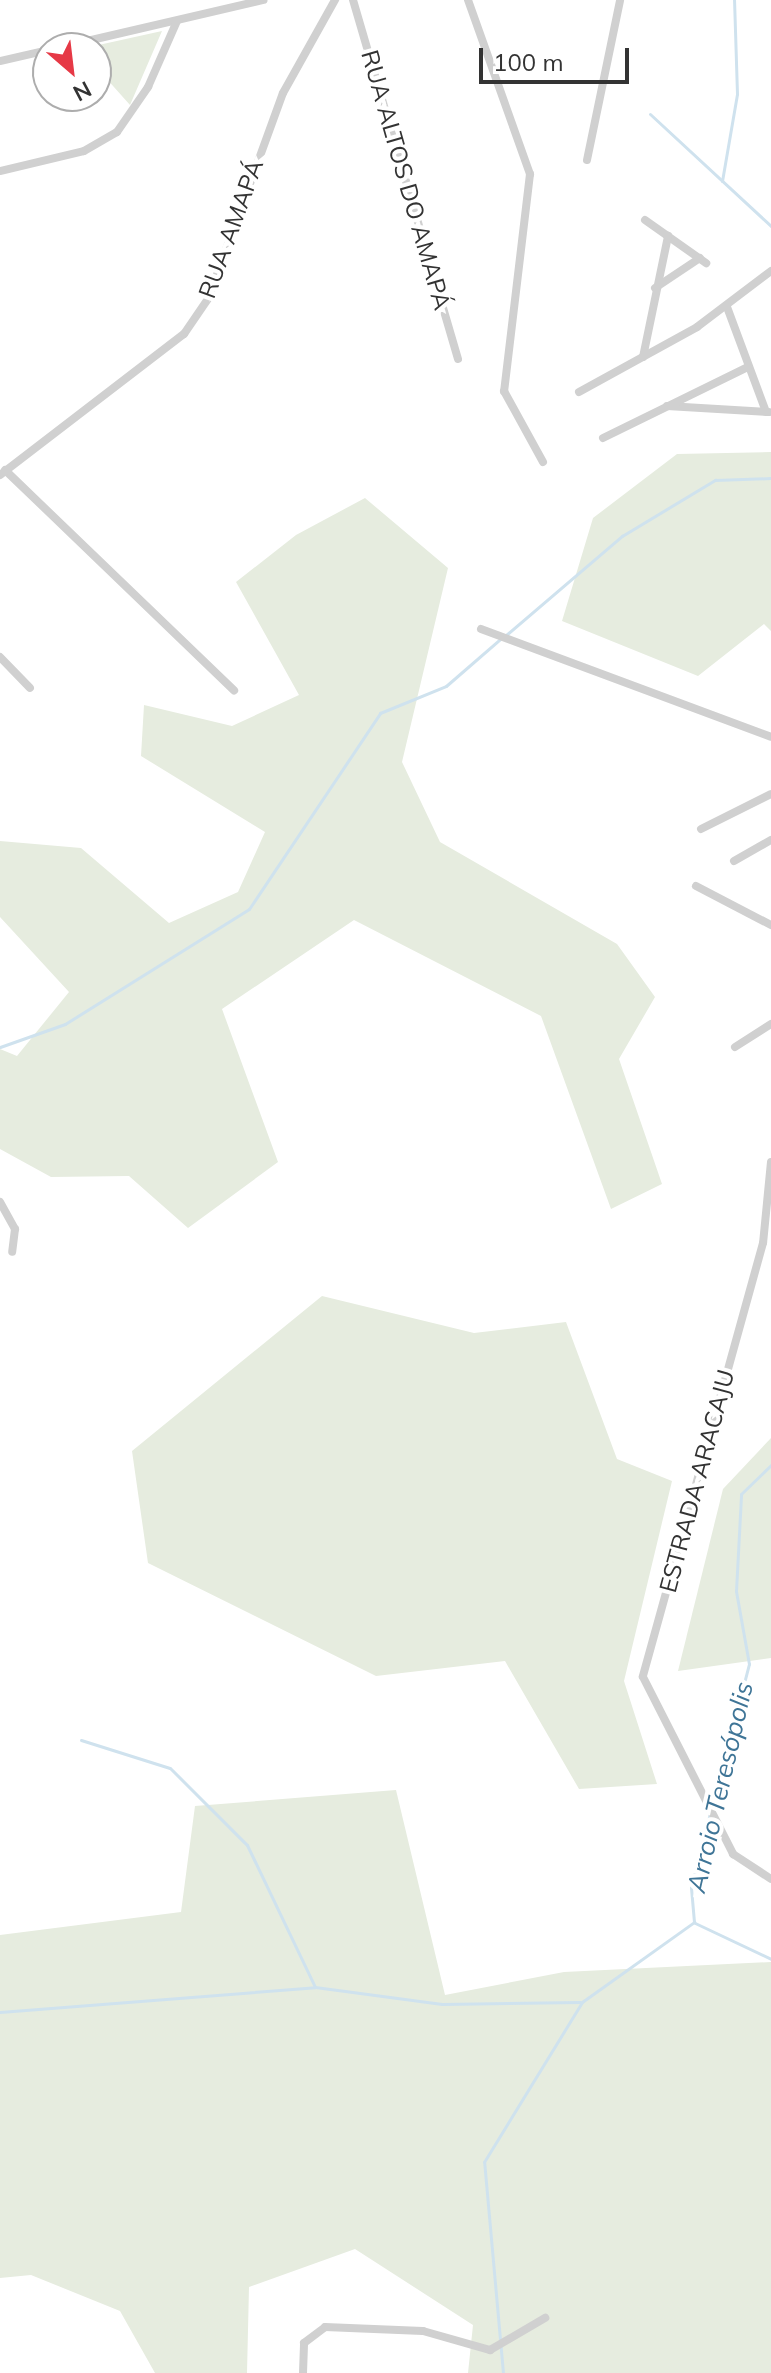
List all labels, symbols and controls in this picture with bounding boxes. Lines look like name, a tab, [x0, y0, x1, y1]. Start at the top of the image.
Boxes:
north arrow	[32, 32, 112, 112]
scale bar	[483, 32, 633, 82]
street label: RUA ALTOS DO AMAPÁ	[355, 47, 457, 313]
text: 100 m	[493, 47, 564, 77]
text: N	[68, 75, 96, 108]
street label: RUA AMAPÁ	[193, 156, 269, 302]
street label: ESTRADA ARACAJU	[653, 1367, 741, 1595]
water label: Arroio Teresópolis	[681, 1679, 759, 1895]

